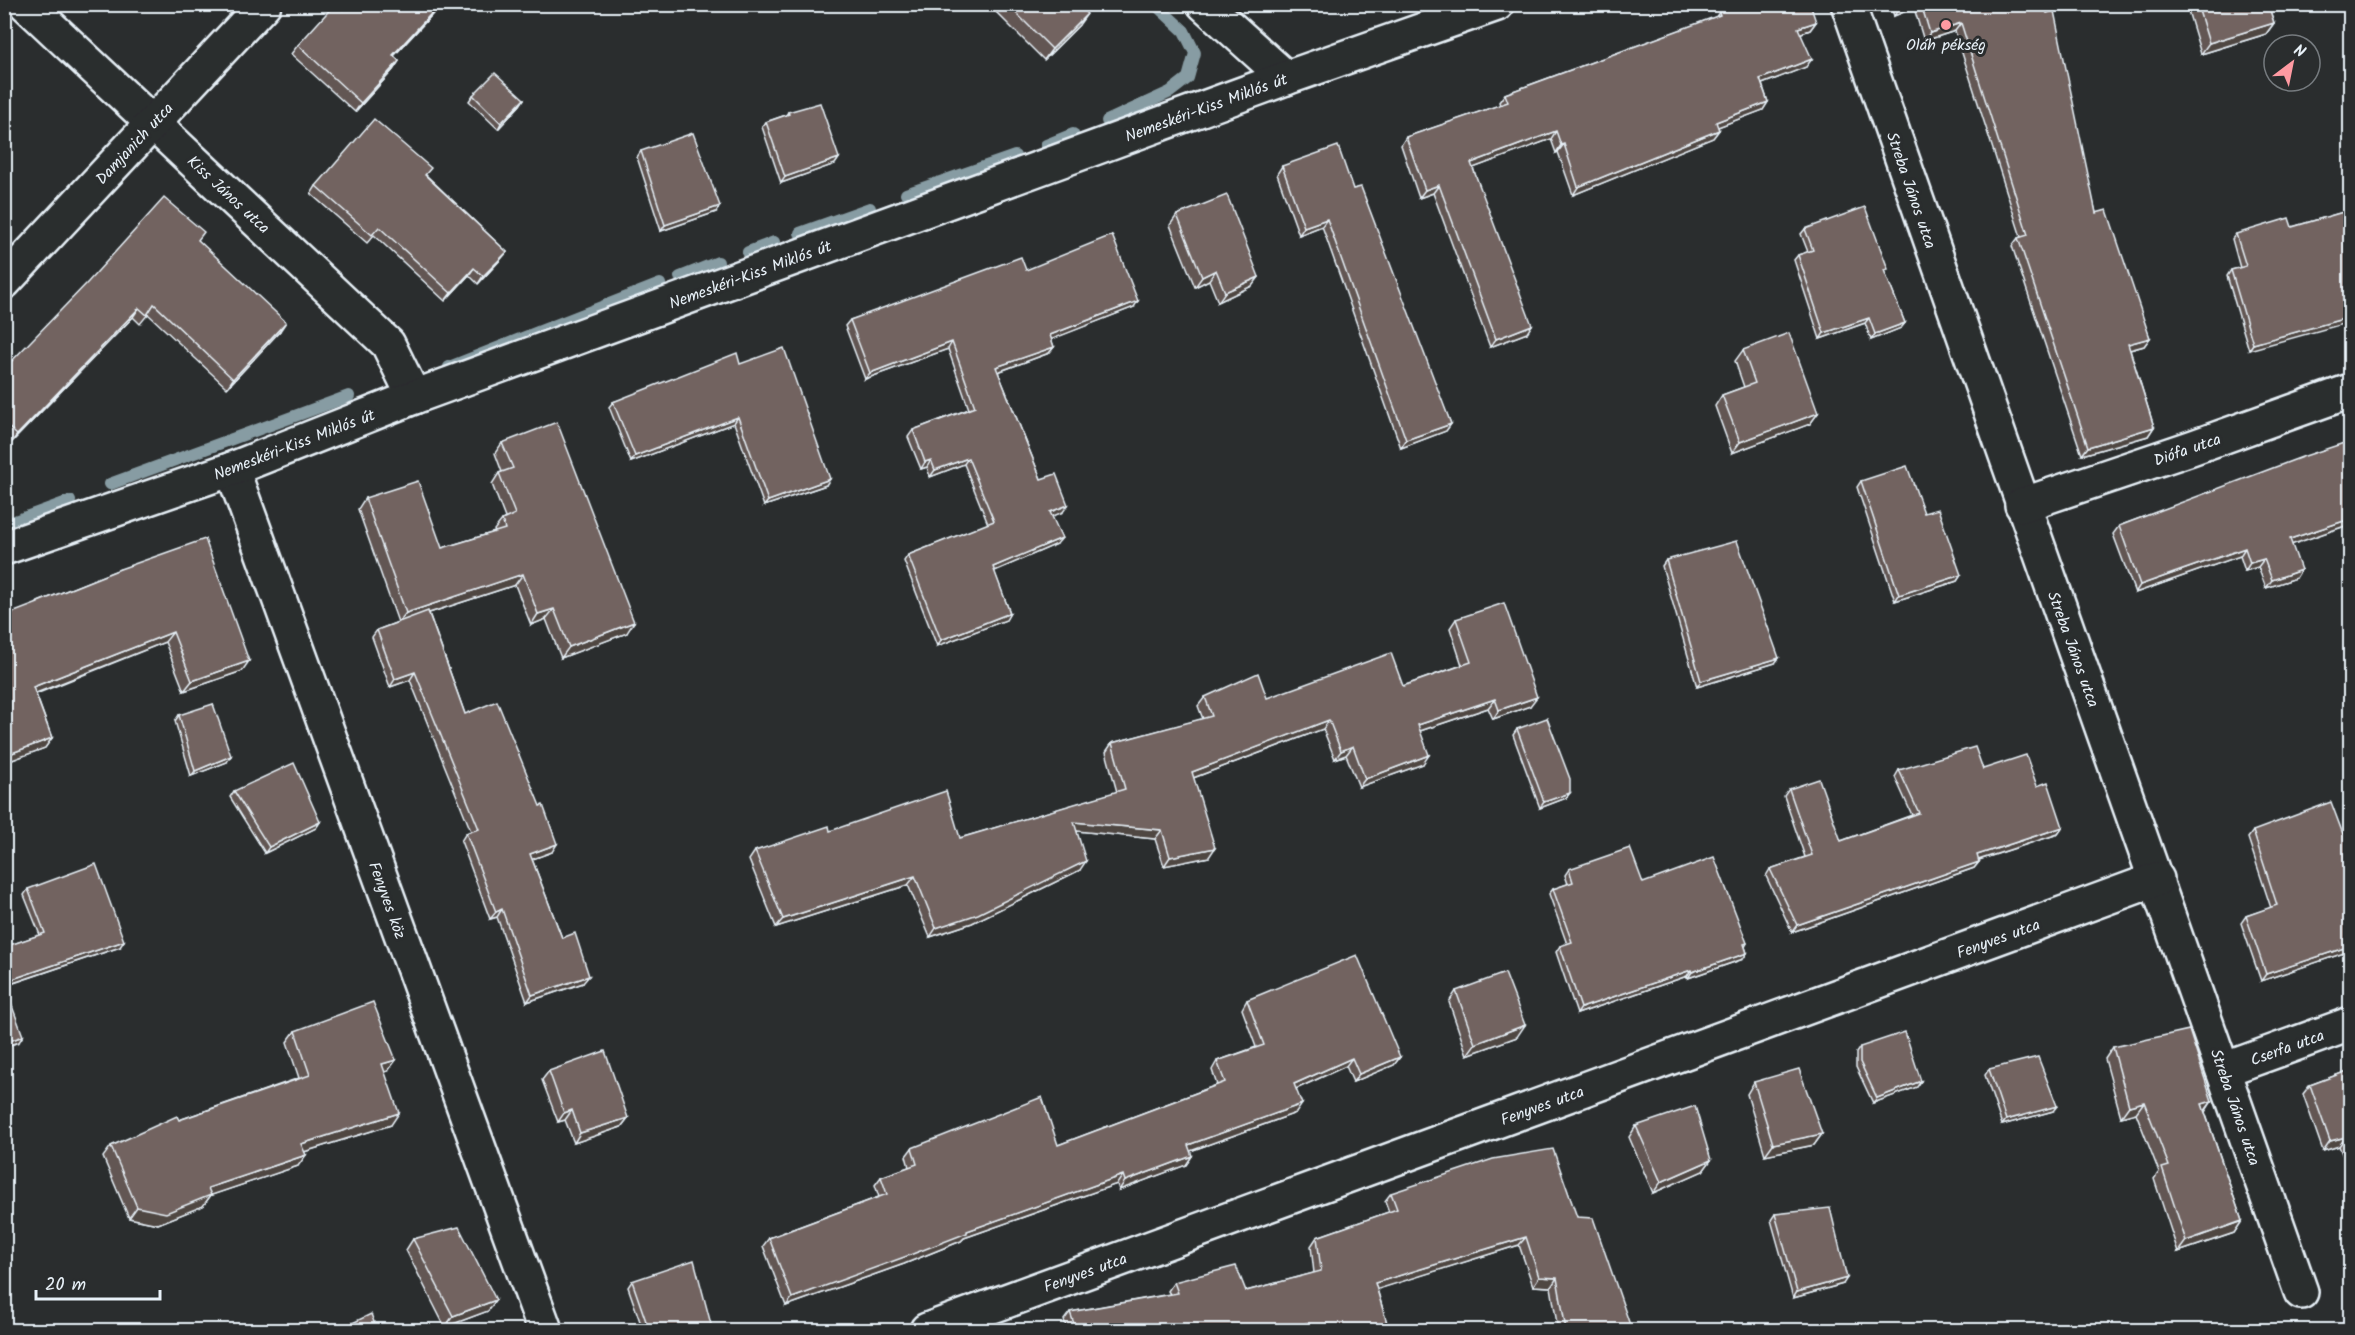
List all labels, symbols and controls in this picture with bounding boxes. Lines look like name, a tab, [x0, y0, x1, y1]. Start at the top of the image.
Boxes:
marker: Oláh pékség	[1939, 18, 1953, 32]
place label: Oláh pékség	[1906, 33, 1986, 58]
north arrow	[2262, 33, 2322, 93]
text: N	[2288, 38, 2310, 65]
street label: Nemeskéri-Kiss Miklós út	[1122, 67, 1292, 149]
street label: Damjanich utca	[90, 97, 180, 191]
street label: Streba János utca	[1879, 129, 1942, 252]
street label: Kiss János utca	[181, 150, 275, 240]
street label: Nemeskéri-Kiss Miklós út	[666, 234, 836, 316]
street label: Nemeskéri-Kiss Miklós út	[210, 403, 380, 488]
street label: Diófa utca	[2150, 427, 2225, 474]
street label: Streba János utca	[2040, 588, 2105, 711]
street label: Fenyves köz	[361, 858, 412, 943]
street label: Fenyves utca	[1953, 913, 2044, 966]
street label: Cserfa utca	[2247, 1023, 2328, 1073]
street label: Streba János utca	[2203, 1046, 2266, 1169]
street label: Fenyves utca	[1497, 1080, 1588, 1133]
street label: Fenyves utca	[1040, 1247, 1131, 1300]
scale bar	[36, 1263, 160, 1301]
text: 20 m	[45, 1271, 86, 1300]

